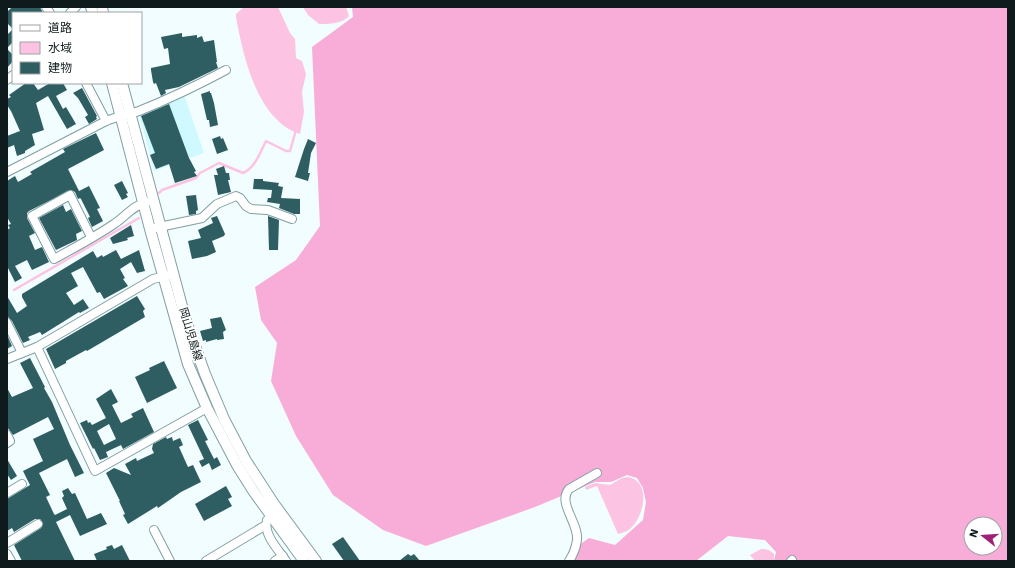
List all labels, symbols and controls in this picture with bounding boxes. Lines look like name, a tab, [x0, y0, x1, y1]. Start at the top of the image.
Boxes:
legend	[12, 12, 142, 84]
text: 道路	[48, 21, 72, 35]
text: 水域	[48, 41, 72, 55]
text: 建物	[48, 61, 72, 75]
street label: 岡山児島線	[176, 306, 205, 362]
north arrow	[963, 516, 1003, 556]
text: N	[967, 527, 981, 539]

